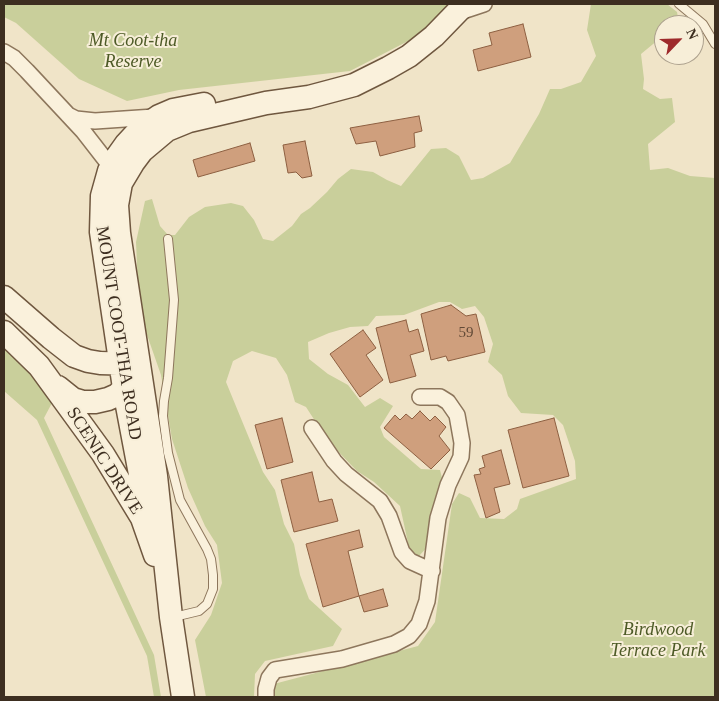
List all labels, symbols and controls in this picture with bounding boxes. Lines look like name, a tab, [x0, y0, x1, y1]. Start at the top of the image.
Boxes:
north arrow	[654, 15, 704, 65]
text: N	[683, 26, 701, 42]
park label: Mt Coot-tha Reserve	[89, 30, 177, 72]
street label: MOUNT COOT-THA ROAD	[90, 224, 146, 442]
house number: 59	[458, 324, 474, 342]
street label: SCENIC DRIVE	[61, 403, 147, 519]
park label: Birdwood Terrace Park	[611, 619, 705, 662]

